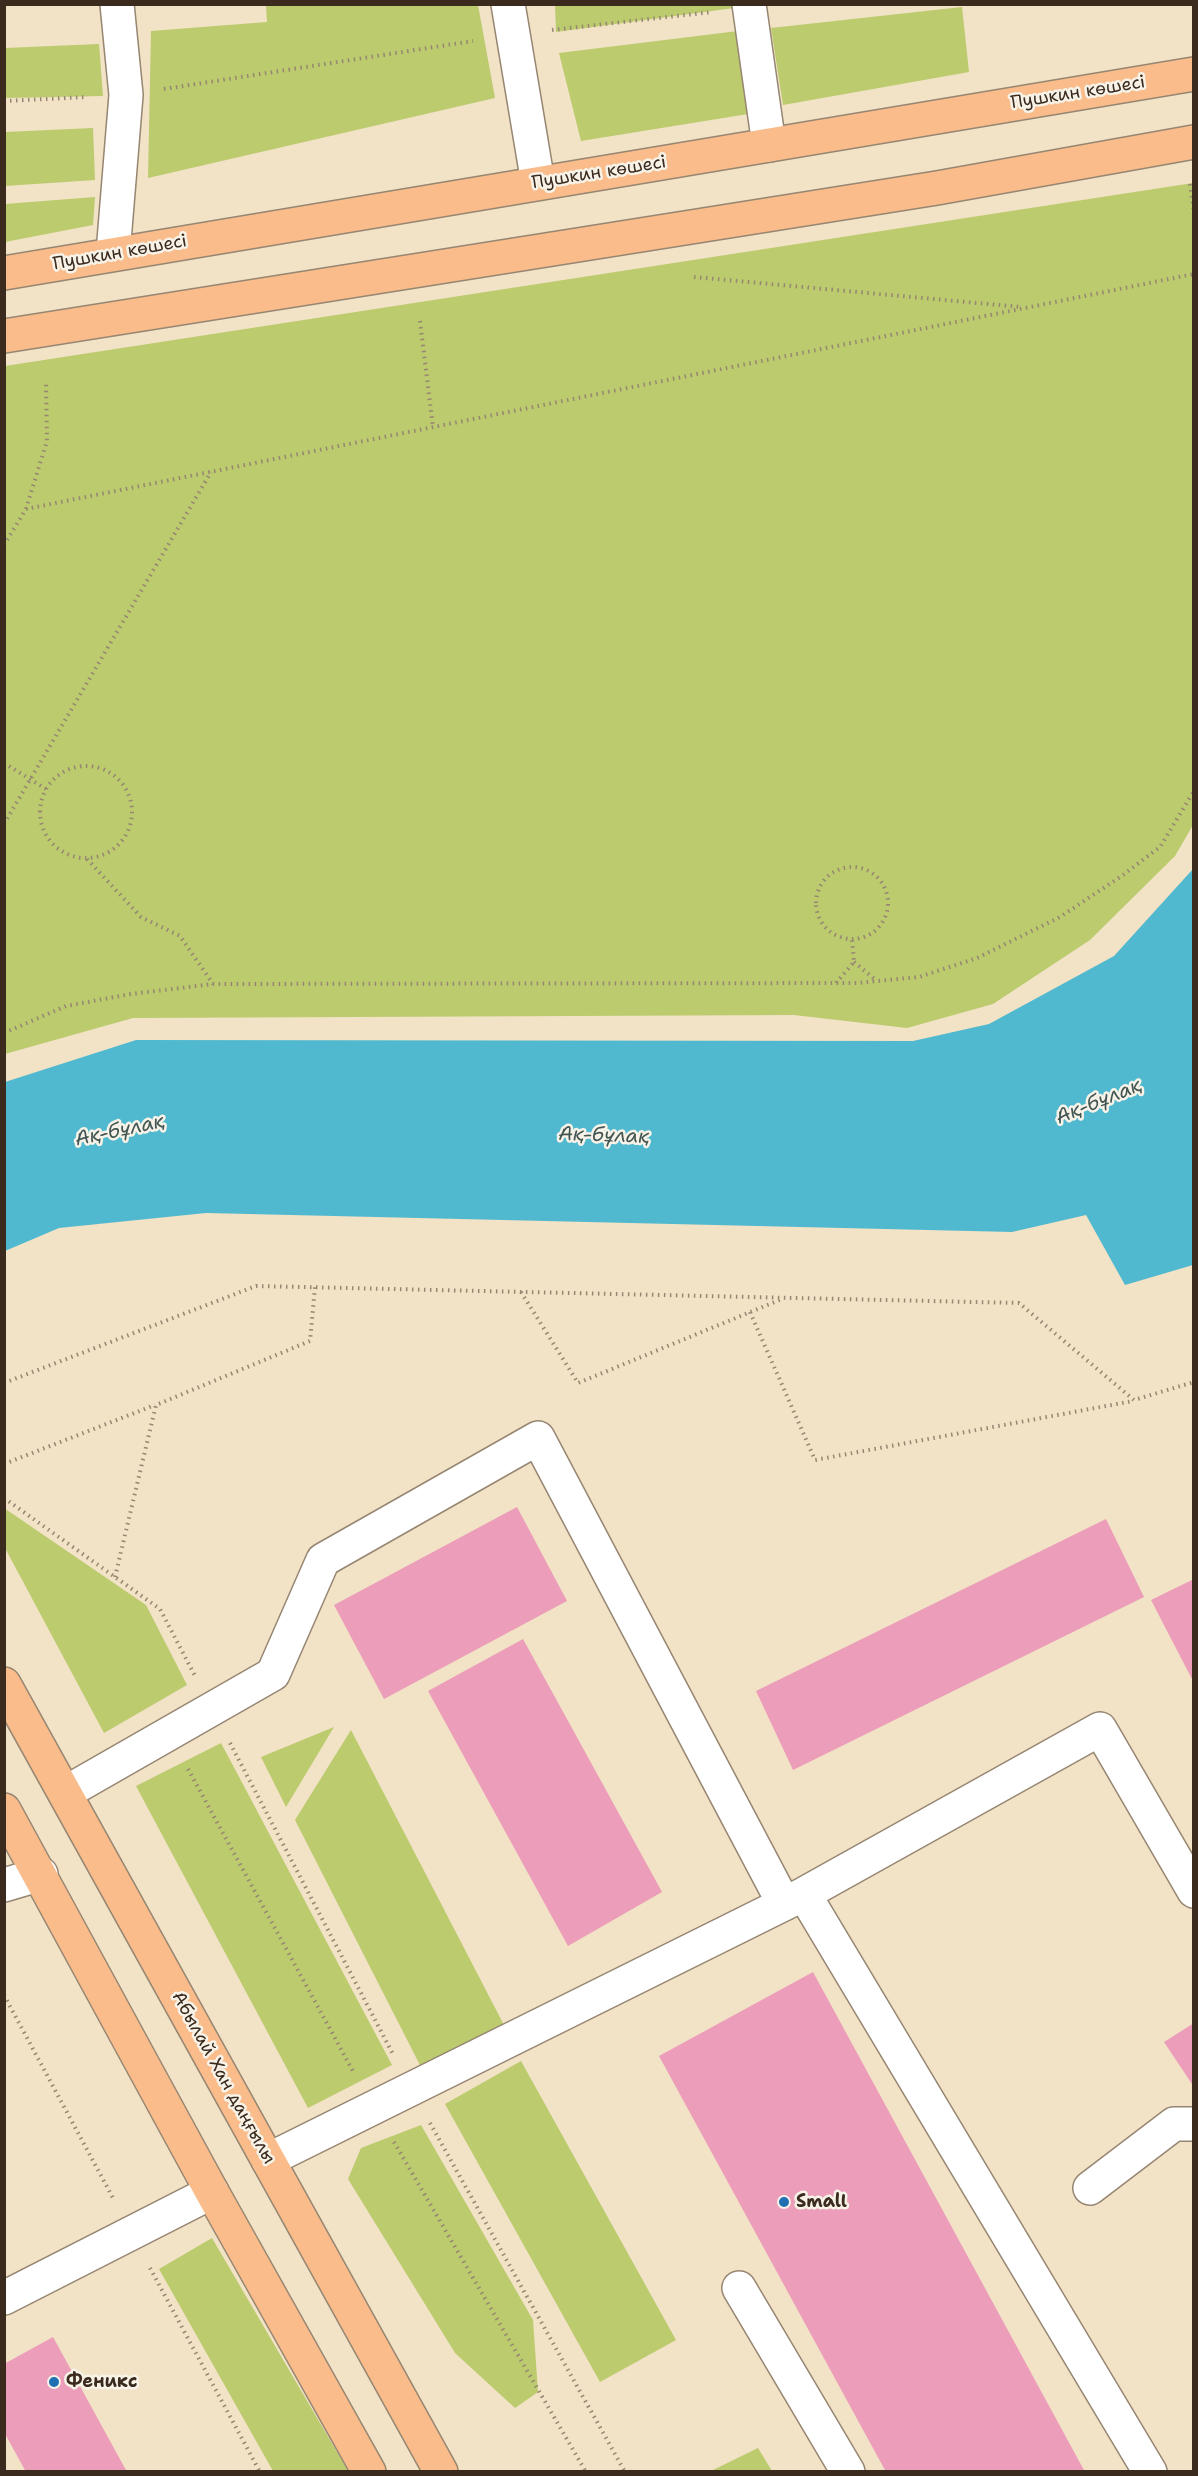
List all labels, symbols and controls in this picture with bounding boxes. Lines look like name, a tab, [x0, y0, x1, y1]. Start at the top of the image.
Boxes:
street label: Пушкин көшесі	[1009, 72, 1147, 114]
street label: Пушкин көшесі	[530, 152, 668, 194]
street label: Пушкин көшесі	[51, 231, 189, 275]
water label: Ақ-бұлақ	[1052, 1074, 1146, 1130]
water label: Ақ-бұлақ	[73, 1110, 167, 1152]
water label: Ақ-бұлақ	[558, 1122, 650, 1150]
street label: Абылай Хан даңғылы	[167, 1988, 279, 2168]
place label: Small	[796, 2191, 847, 2213]
marker: Small	[777, 2195, 791, 2209]
place label: Феникс	[66, 2371, 138, 2393]
marker: Феникс	[47, 2375, 61, 2389]

